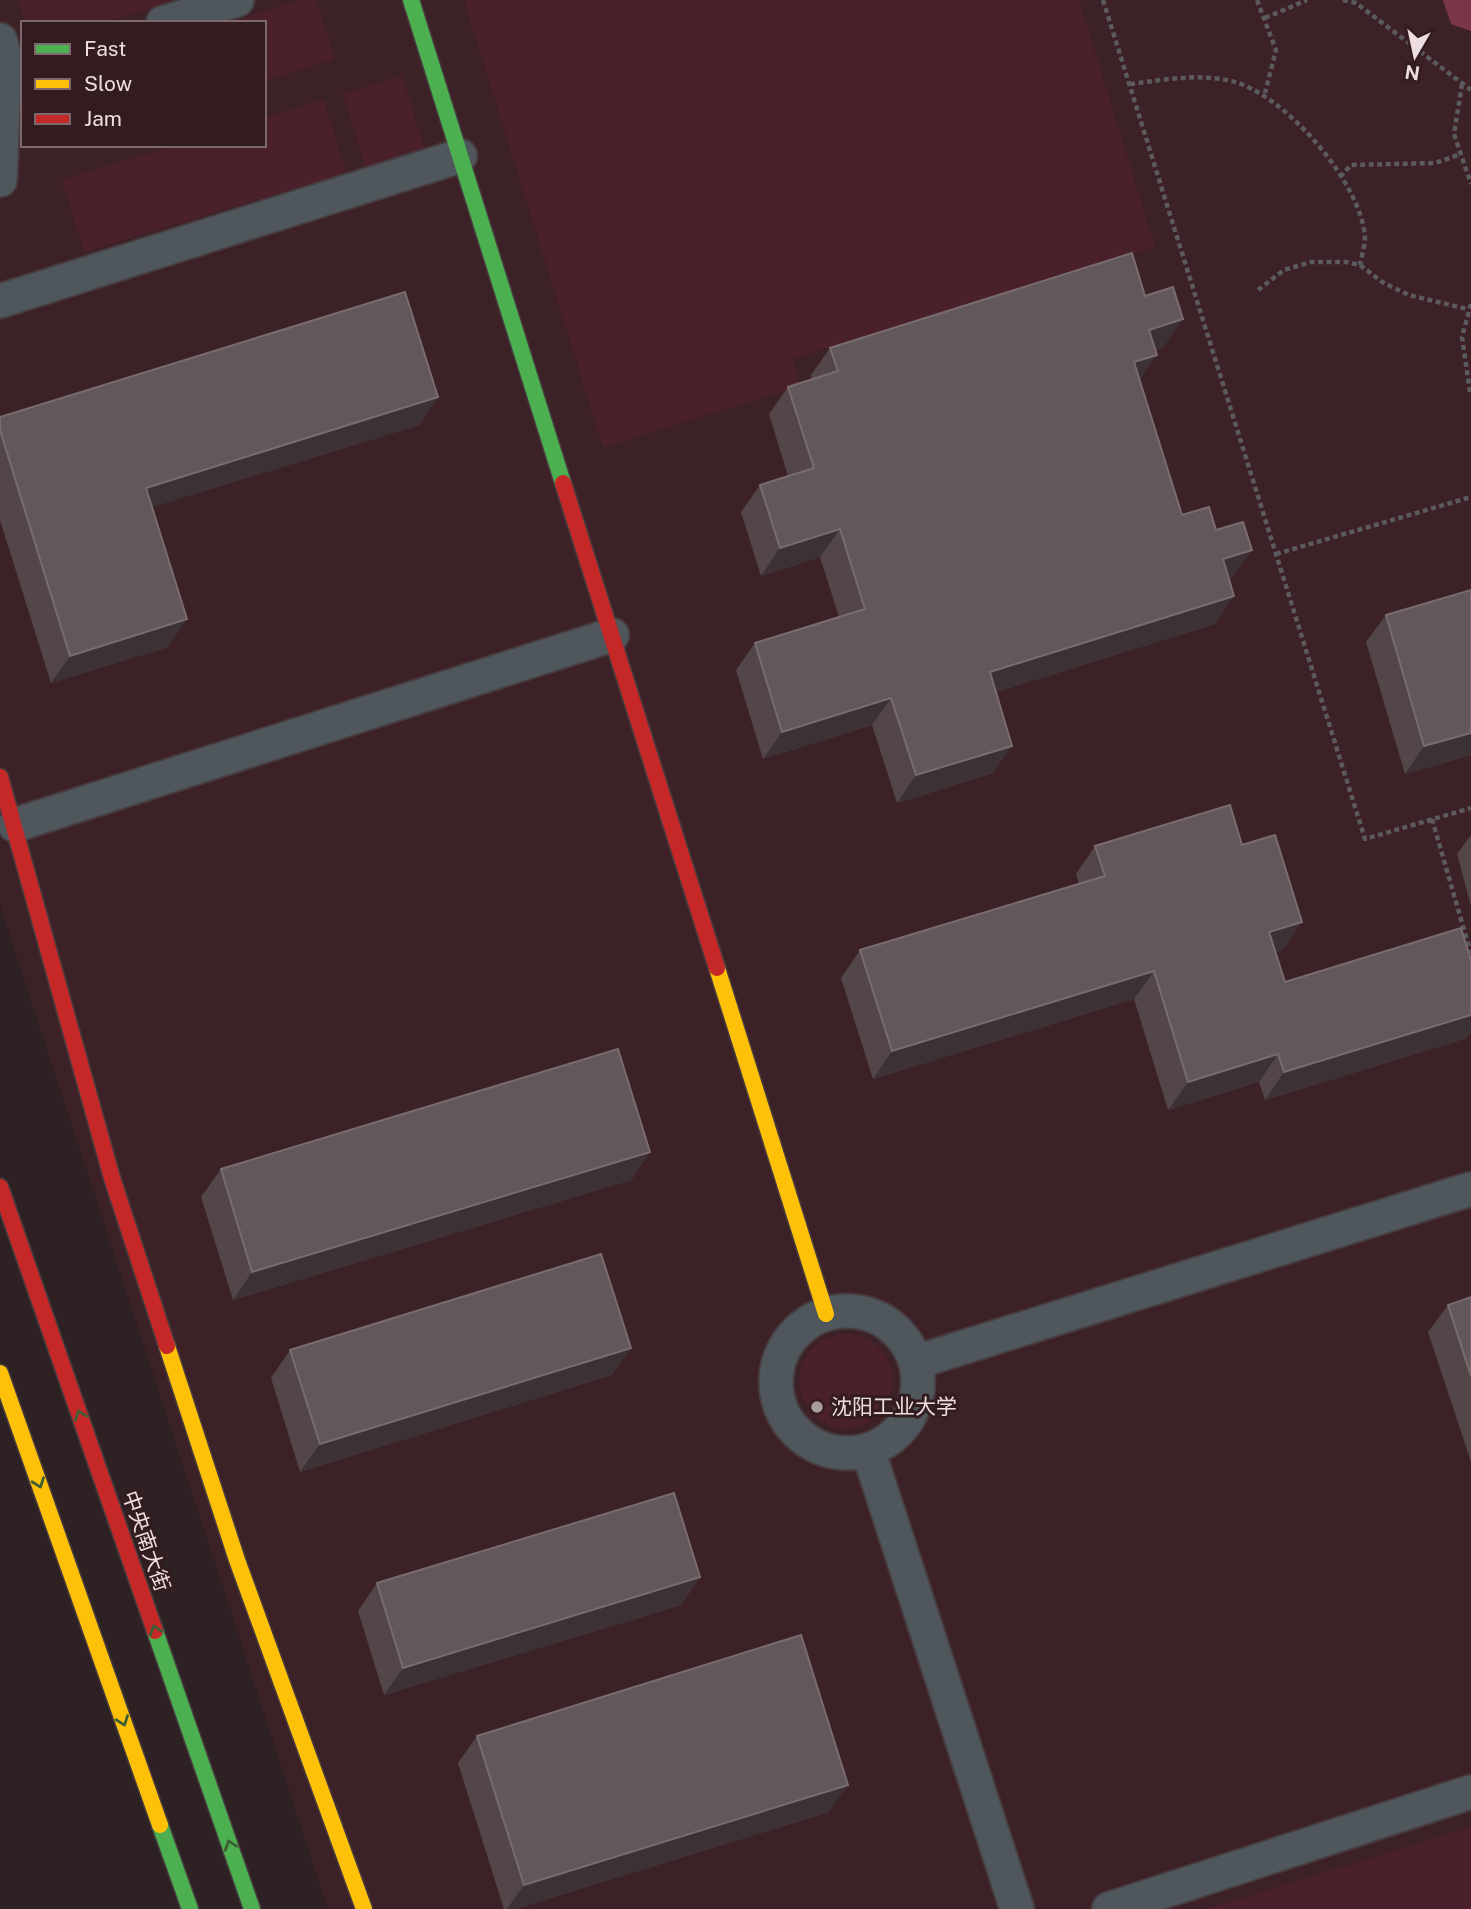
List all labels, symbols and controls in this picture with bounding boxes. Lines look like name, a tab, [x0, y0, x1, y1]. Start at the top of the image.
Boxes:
legend	[21, 21, 266, 147]
north arrow	[1380, 21, 1450, 91]
text: Fast	[84, 36, 126, 61]
text: N	[1403, 61, 1421, 85]
text: Slow	[84, 71, 132, 96]
text: Jam	[84, 106, 122, 131]
place label: 沈阳工业大学	[831, 1394, 957, 1419]
marker: 沈阳工业大学	[809, 1399, 825, 1415]
one-way arrow	[74, 1410, 88, 1422]
one-way arrow	[31, 1477, 45, 1489]
street label: 中央南大街	[118, 1487, 175, 1595]
one-way arrow	[149, 1624, 163, 1636]
one-way arrow	[115, 1714, 129, 1726]
one-way arrow	[224, 1839, 238, 1851]

